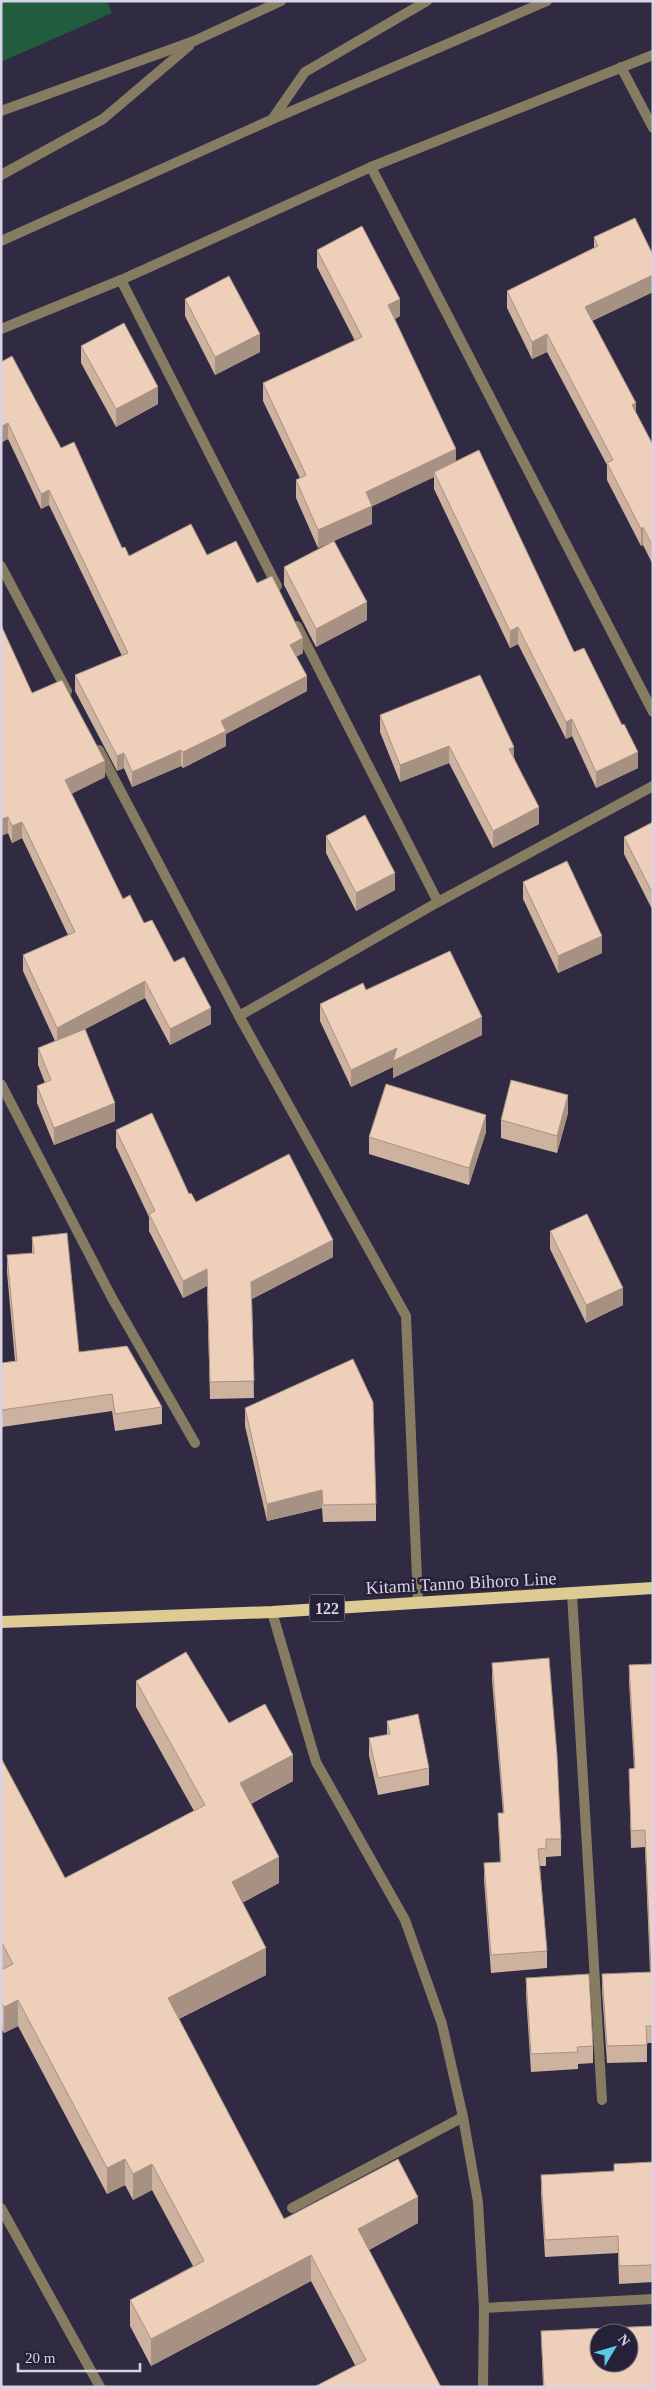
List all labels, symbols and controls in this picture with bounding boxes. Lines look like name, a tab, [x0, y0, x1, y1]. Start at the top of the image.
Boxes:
street label: Kitami Tanno Bihoro Line	[365, 1568, 557, 1598]
road number: 122	[310, 1595, 344, 1622]
north arrow	[589, 2323, 639, 2373]
text: N	[615, 2332, 633, 2349]
scale bar	[18, 2340, 140, 2372]
text: 20 m	[25, 2350, 56, 2366]

